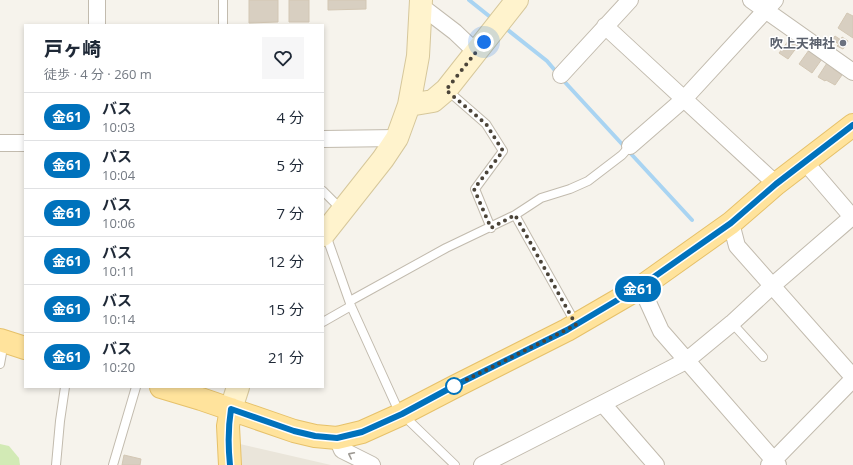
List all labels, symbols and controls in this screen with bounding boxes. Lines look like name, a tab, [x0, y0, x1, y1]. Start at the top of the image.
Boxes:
your location	[474, 32, 494, 52]
place label: 吹上天神社	[770, 34, 835, 52]
text: 戸ヶ崎	[44, 36, 101, 62]
button: heart	[262, 37, 304, 79]
marker: 吹上天神社	[838, 38, 848, 48]
text: 徒歩 · 4 分 · 260 m	[44, 65, 152, 83]
text: バス	[102, 98, 132, 118]
text: 金61	[52, 107, 82, 126]
text: 4 分	[277, 107, 304, 127]
text: 10:03	[102, 118, 135, 136]
text: バス	[102, 146, 132, 166]
text: 金61	[52, 155, 82, 174]
text: 5 分	[277, 155, 304, 175]
text: 10:04	[102, 166, 135, 184]
text: バス	[102, 194, 132, 214]
text: 金61	[52, 203, 82, 222]
text: 7 分	[277, 203, 304, 223]
text: 10:06	[102, 214, 135, 232]
text: バス	[102, 242, 132, 262]
text: 金61	[52, 251, 82, 270]
text: 12 分	[268, 251, 304, 271]
text: 10:11	[102, 262, 135, 280]
line badge: 金61	[615, 276, 661, 302]
text: 金61	[623, 279, 653, 298]
text: バス	[102, 290, 132, 310]
text: 金61	[52, 299, 82, 318]
text: 15 分	[268, 299, 304, 319]
text: 10:14	[102, 310, 135, 328]
text: バス	[102, 338, 132, 358]
text: 金61	[52, 347, 82, 366]
text: 21 分	[268, 347, 304, 367]
text: 10:20	[102, 358, 135, 376]
unlabelled marker	[445, 377, 463, 395]
one-way arrow	[348, 452, 355, 459]

